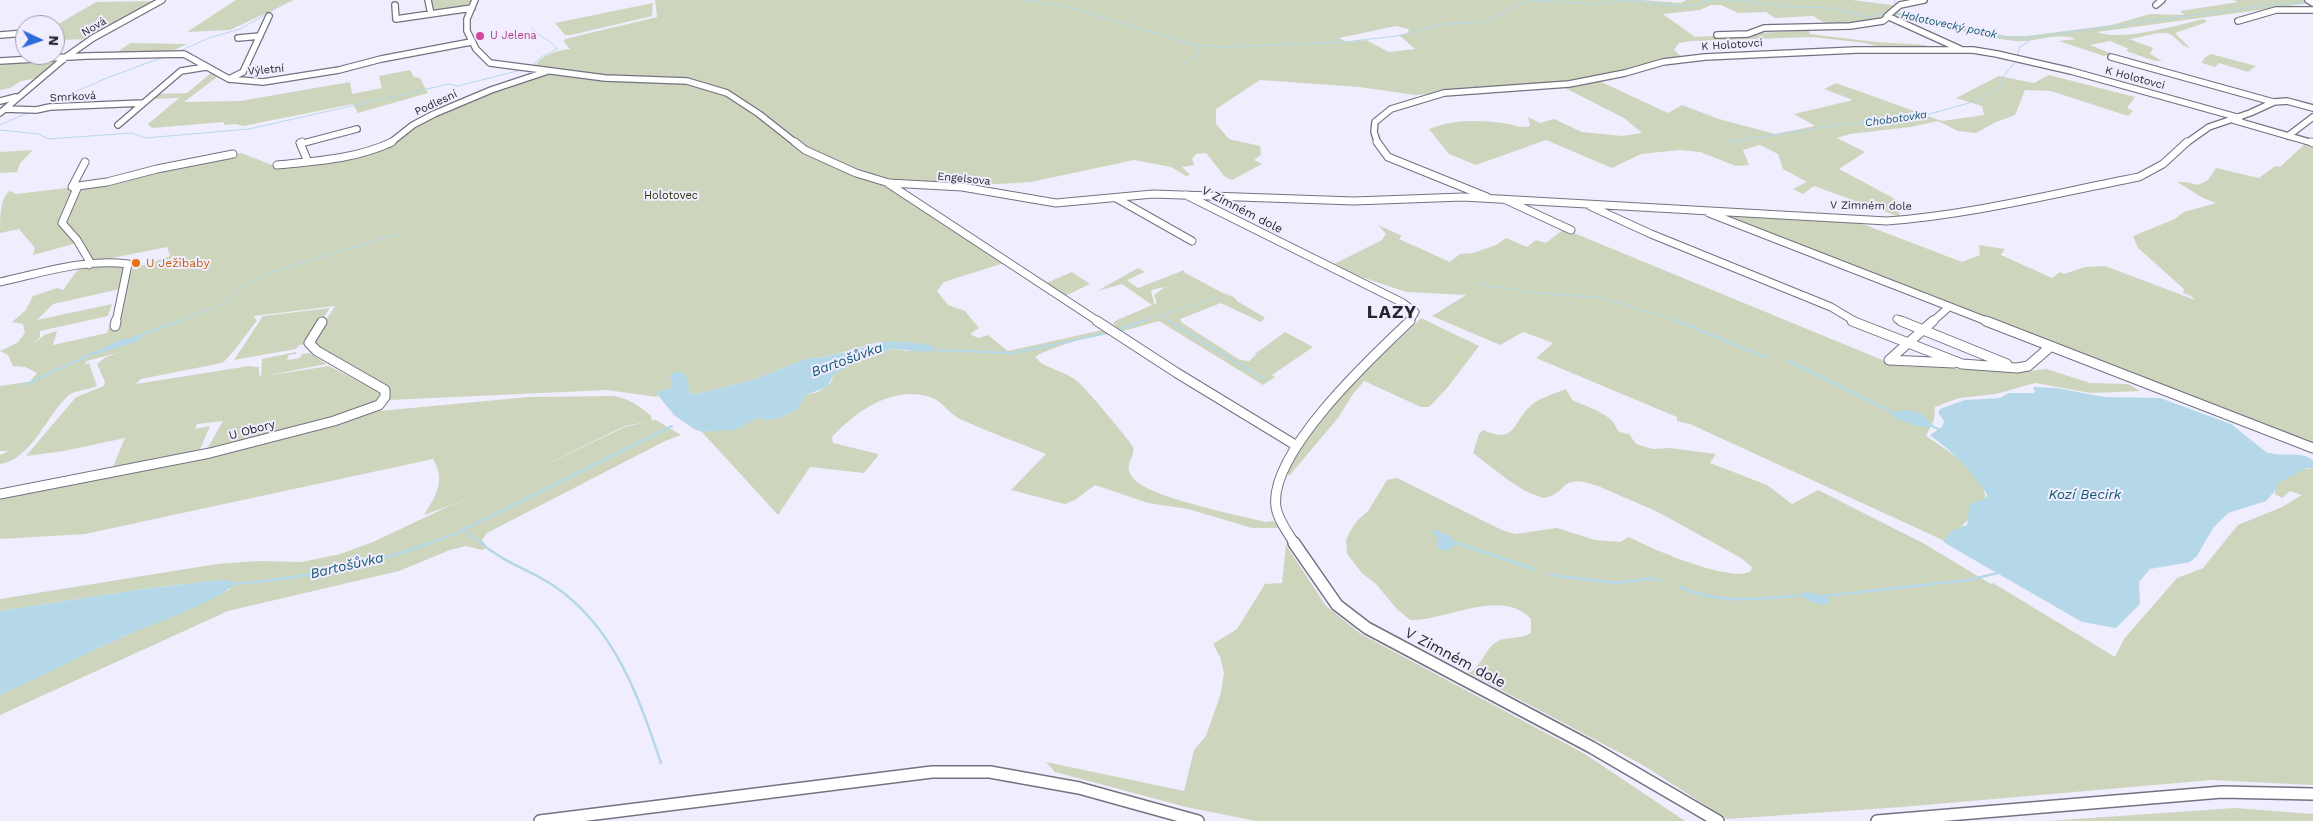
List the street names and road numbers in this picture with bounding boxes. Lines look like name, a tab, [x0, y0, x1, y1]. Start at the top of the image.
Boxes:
street label: Nová	[79, 15, 109, 39]
street label: K Holotovci	[1701, 36, 1763, 54]
street label: Výletní	[247, 62, 285, 78]
street label: K Holotovci	[2104, 64, 2166, 92]
street label: Podlesní	[413, 87, 459, 119]
street label: Smrková	[49, 89, 97, 105]
street label: Engelsova	[937, 170, 991, 188]
street label: V Zimném dole	[1199, 183, 1285, 237]
street label: V Zimném dole	[1830, 199, 1912, 213]
street label: U Obory	[227, 417, 277, 443]
street label: V Zimném dole	[1402, 624, 1508, 692]

